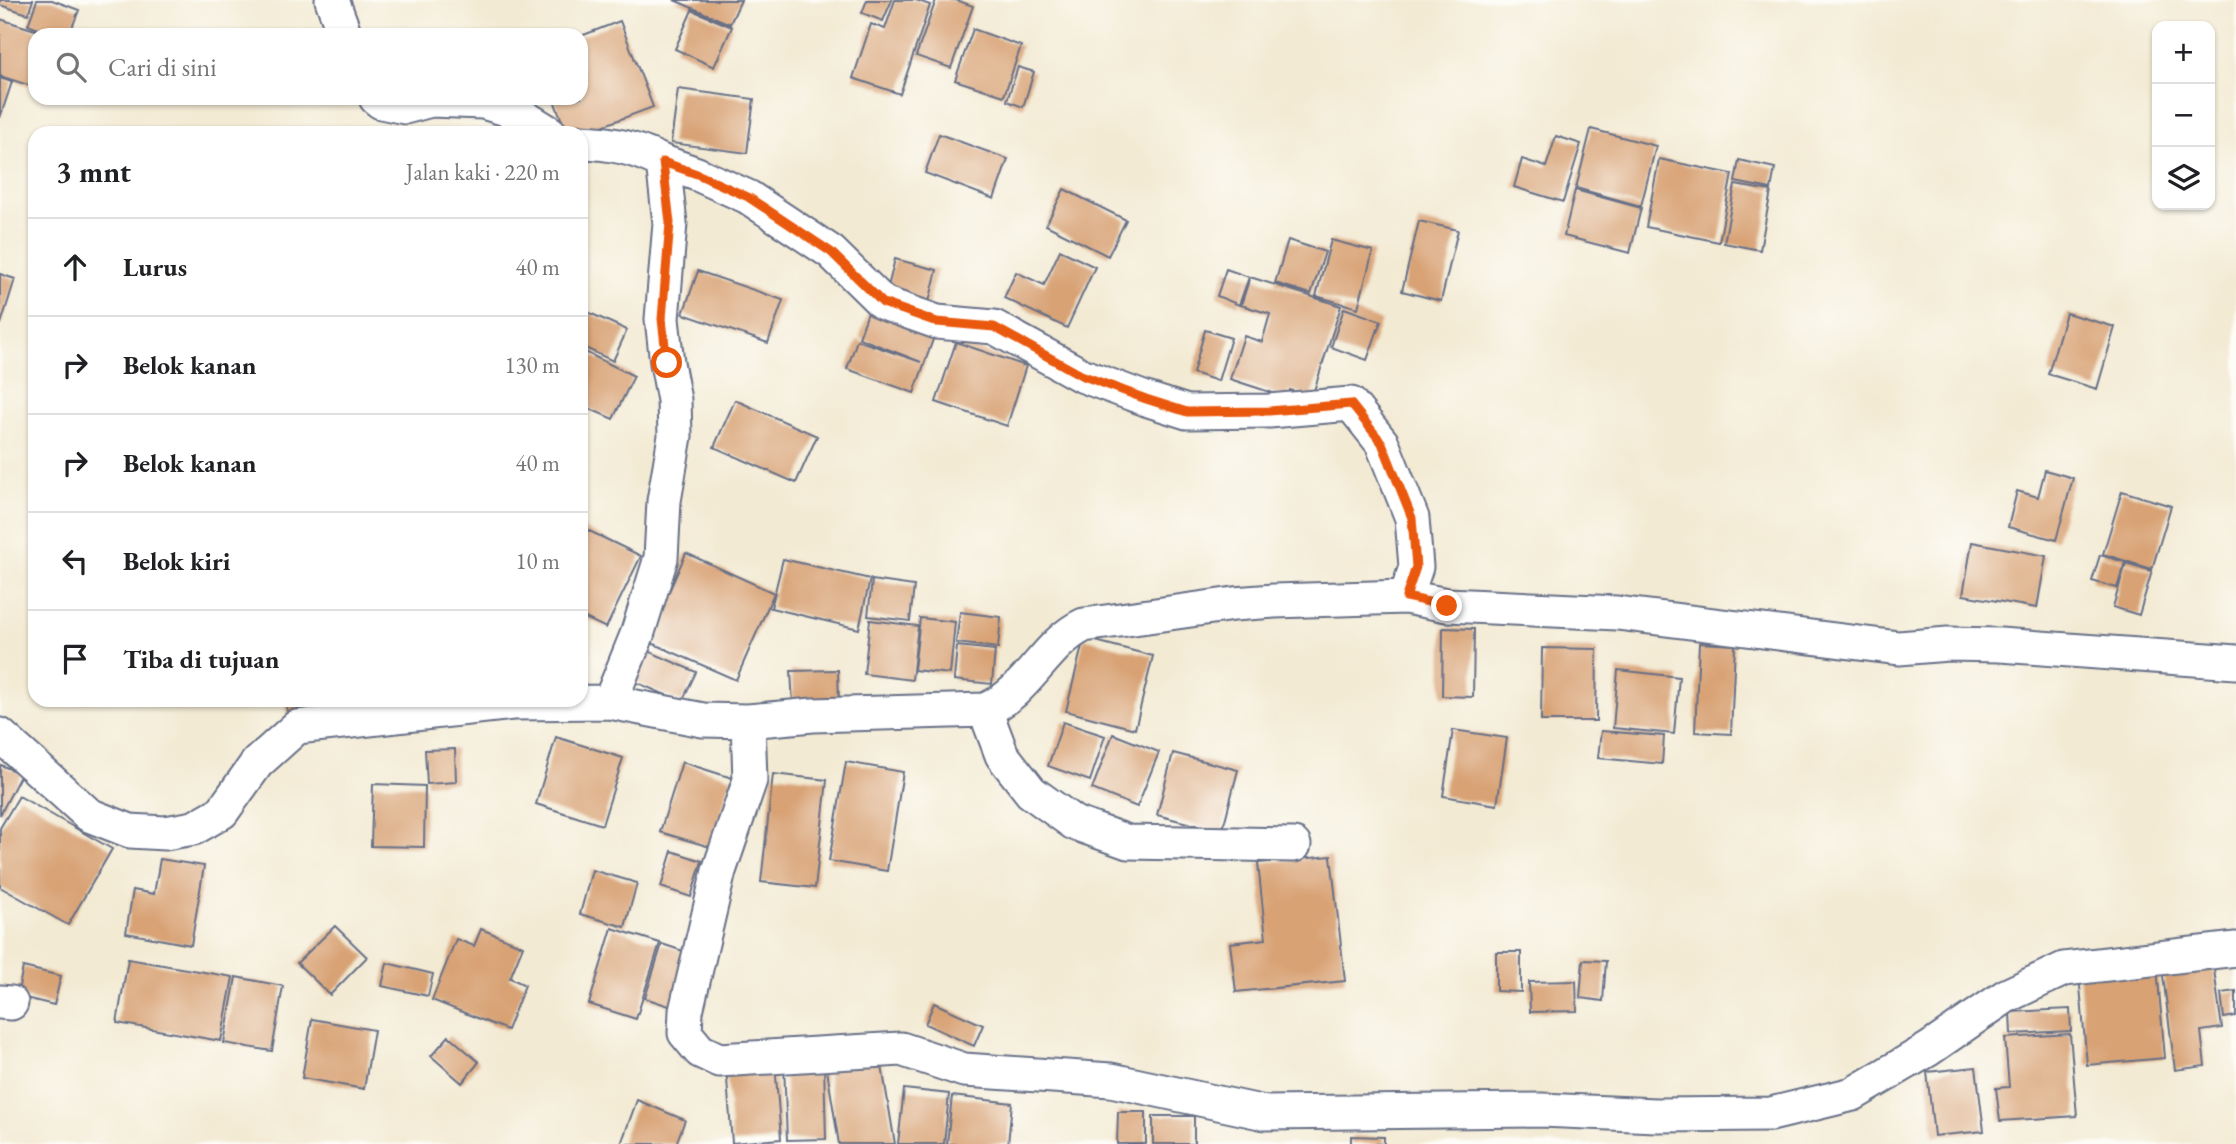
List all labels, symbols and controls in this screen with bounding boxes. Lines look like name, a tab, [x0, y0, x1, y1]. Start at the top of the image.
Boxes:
map controls	[2152, 21, 2215, 210]
button: +	[2152, 21, 2215, 84]
search box	[28, 28, 588, 105]
icon: search	[52, 48, 90, 86]
text: Cari di sini	[108, 50, 217, 84]
button: −	[2152, 84, 2215, 147]
button: layers	[2152, 147, 2215, 210]
text: 3 mnt	[56, 152, 131, 191]
text: Jalan kaki · 220 m	[406, 157, 560, 187]
icon: ahead	[56, 248, 94, 286]
text: Lurus	[123, 250, 187, 284]
text: 40 m	[515, 252, 560, 282]
icon: right	[56, 346, 94, 384]
route start	[651, 347, 682, 378]
text: Belok kanan	[123, 348, 257, 382]
text: 130 m	[504, 350, 560, 380]
icon: right	[56, 444, 94, 482]
text: Belok kanan	[123, 446, 257, 480]
text: 40 m	[515, 448, 560, 478]
icon: left	[56, 542, 94, 580]
text: Belok kiri	[123, 544, 230, 578]
text: 10 m	[515, 546, 560, 576]
route end	[1431, 590, 1462, 621]
icon: arrive	[56, 640, 94, 678]
text: Tiba di tujuan	[123, 642, 279, 676]

